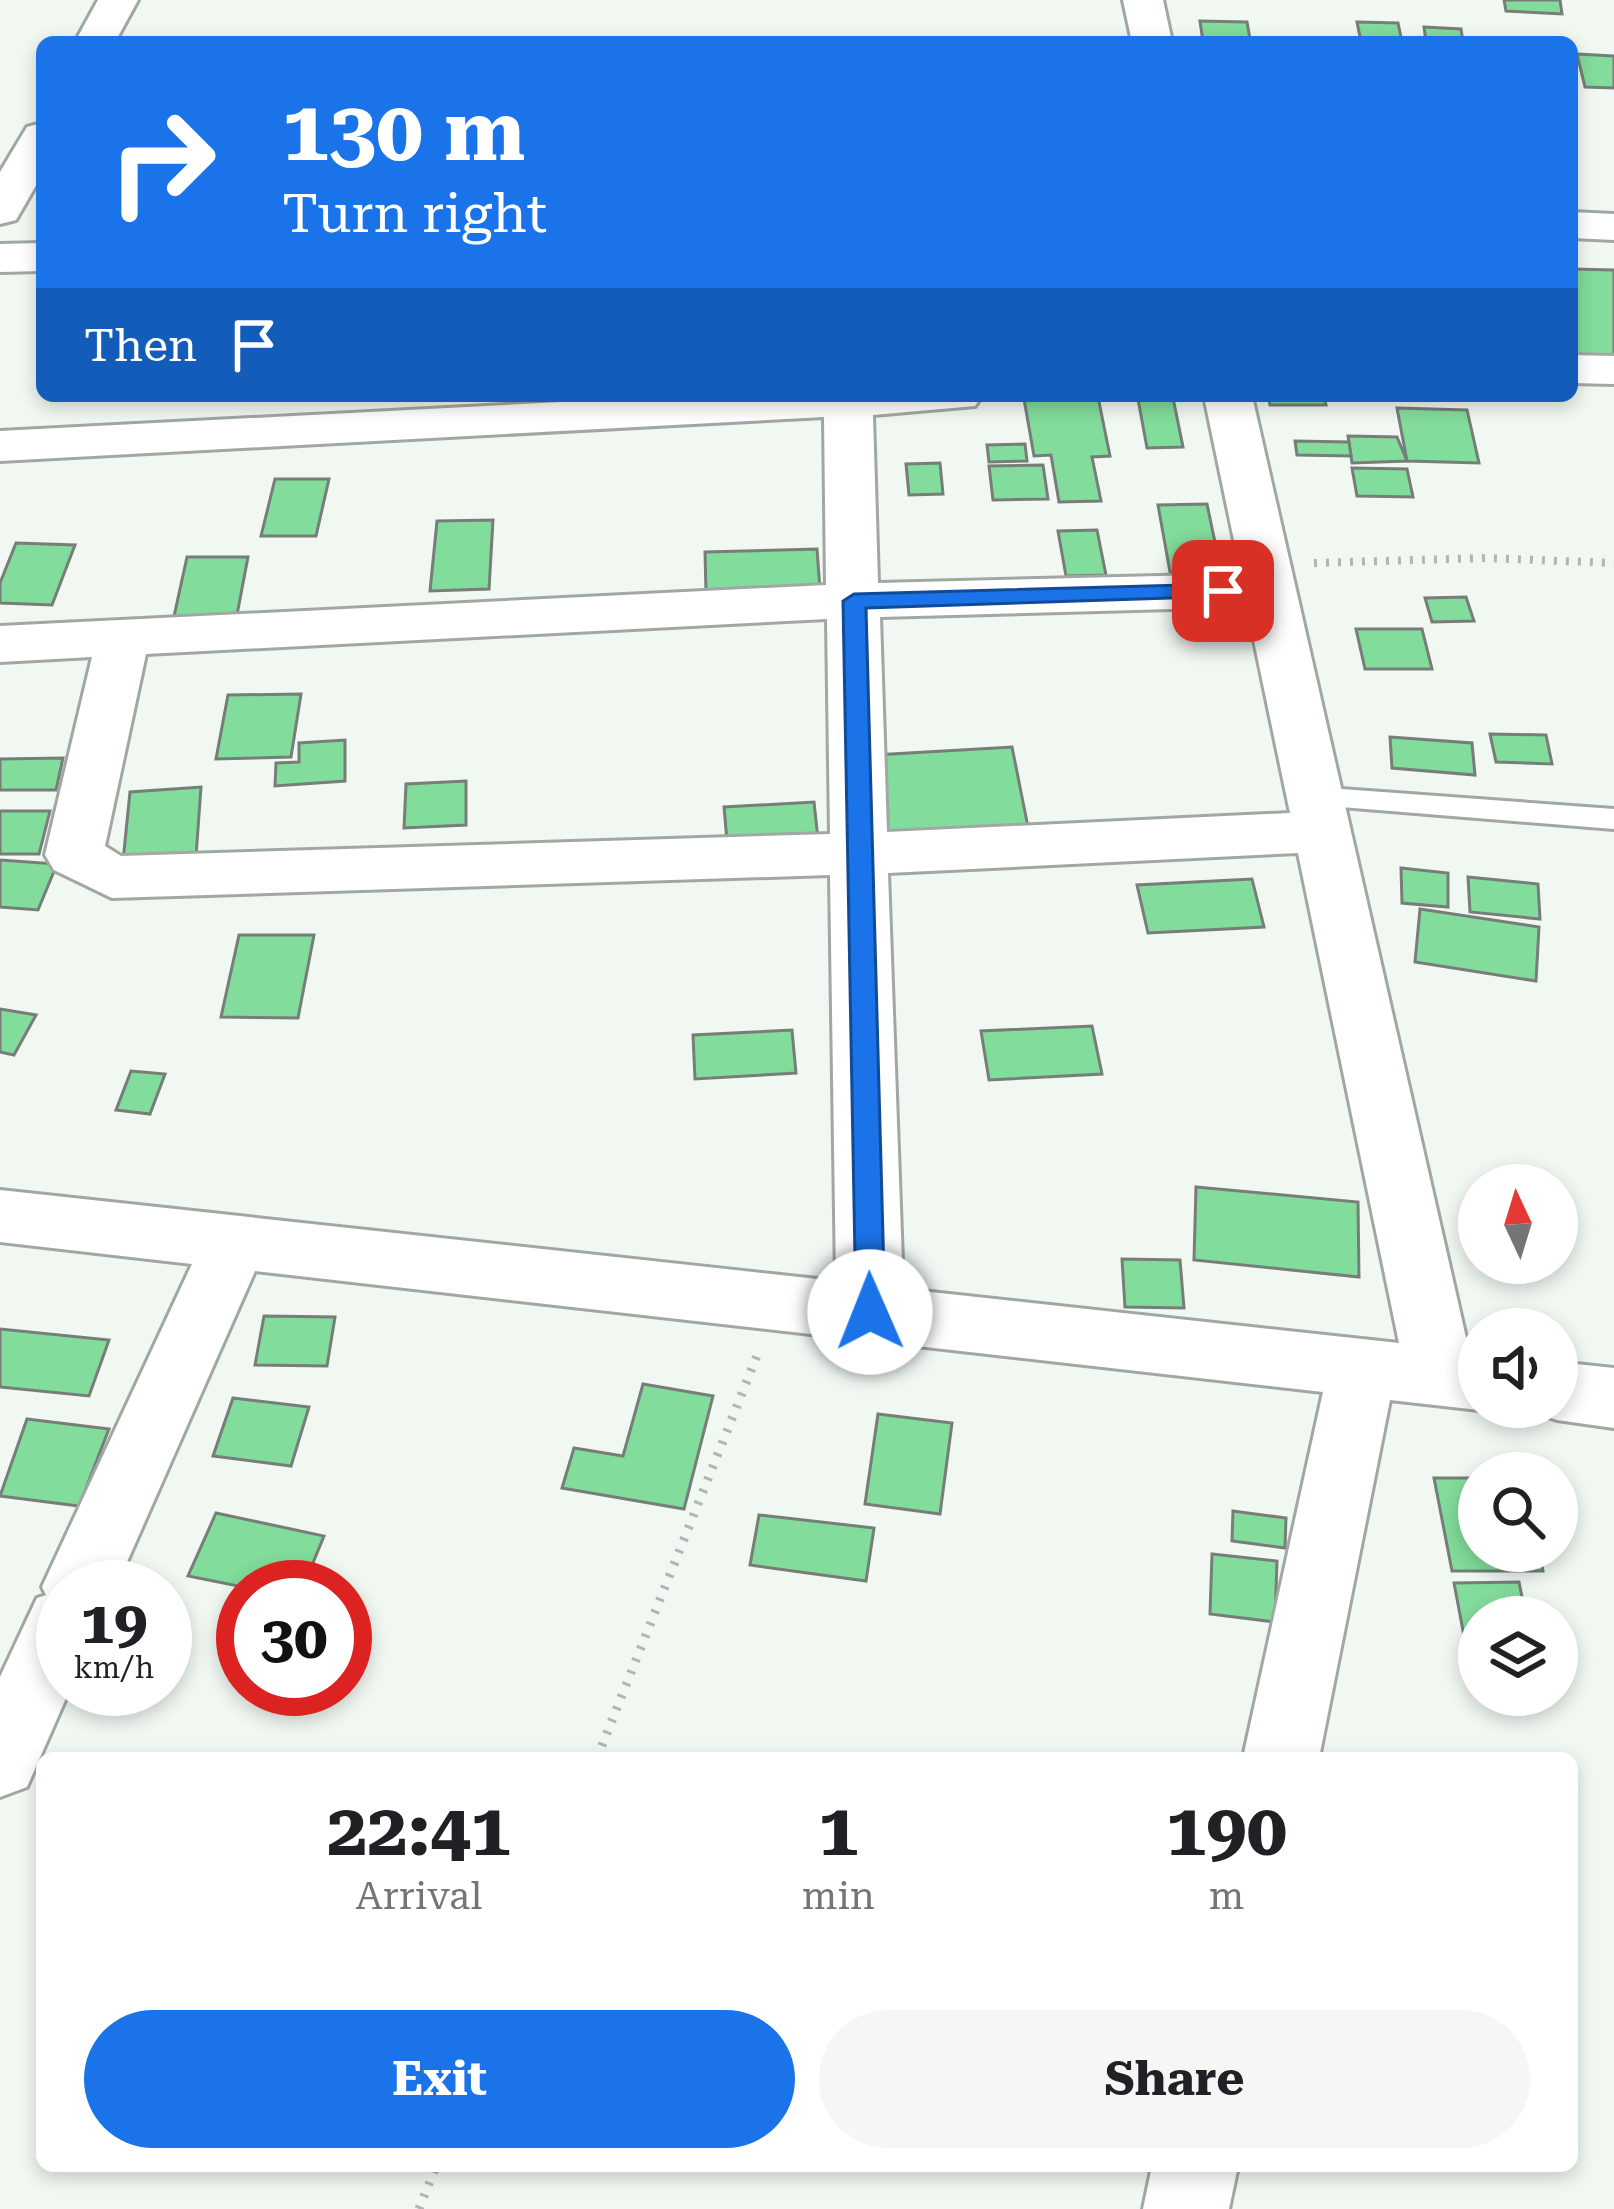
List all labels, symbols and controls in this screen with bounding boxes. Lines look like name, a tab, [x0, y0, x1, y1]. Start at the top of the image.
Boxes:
text: 130 m	[282, 82, 525, 180]
icon: right	[84, 84, 240, 240]
text: Turn right	[282, 182, 547, 245]
icon: arrive	[221, 312, 287, 378]
text: Then	[84, 319, 197, 372]
pin	[1172, 540, 1274, 642]
icon: arrive	[1190, 558, 1256, 624]
north arrow	[1458, 1164, 1578, 1284]
map controls	[1458, 1164, 1578, 1716]
position arrow	[807, 1249, 933, 1375]
button: sound	[1458, 1308, 1578, 1428]
button: search	[1458, 1452, 1578, 1572]
speed limit sign: 30	[216, 1560, 372, 1716]
text: 19	[80, 1587, 148, 1658]
button: layers	[1458, 1596, 1578, 1716]
text: km/h	[74, 1650, 154, 1685]
text: 22:41	[327, 1788, 511, 1873]
text: 1	[818, 1788, 859, 1873]
text: 190	[1166, 1788, 1287, 1873]
text: Arrival	[356, 1873, 482, 1919]
text: min	[802, 1873, 875, 1919]
text: m	[1209, 1873, 1244, 1919]
button: Exit	[84, 2010, 795, 2148]
button: Share	[819, 2010, 1530, 2148]

